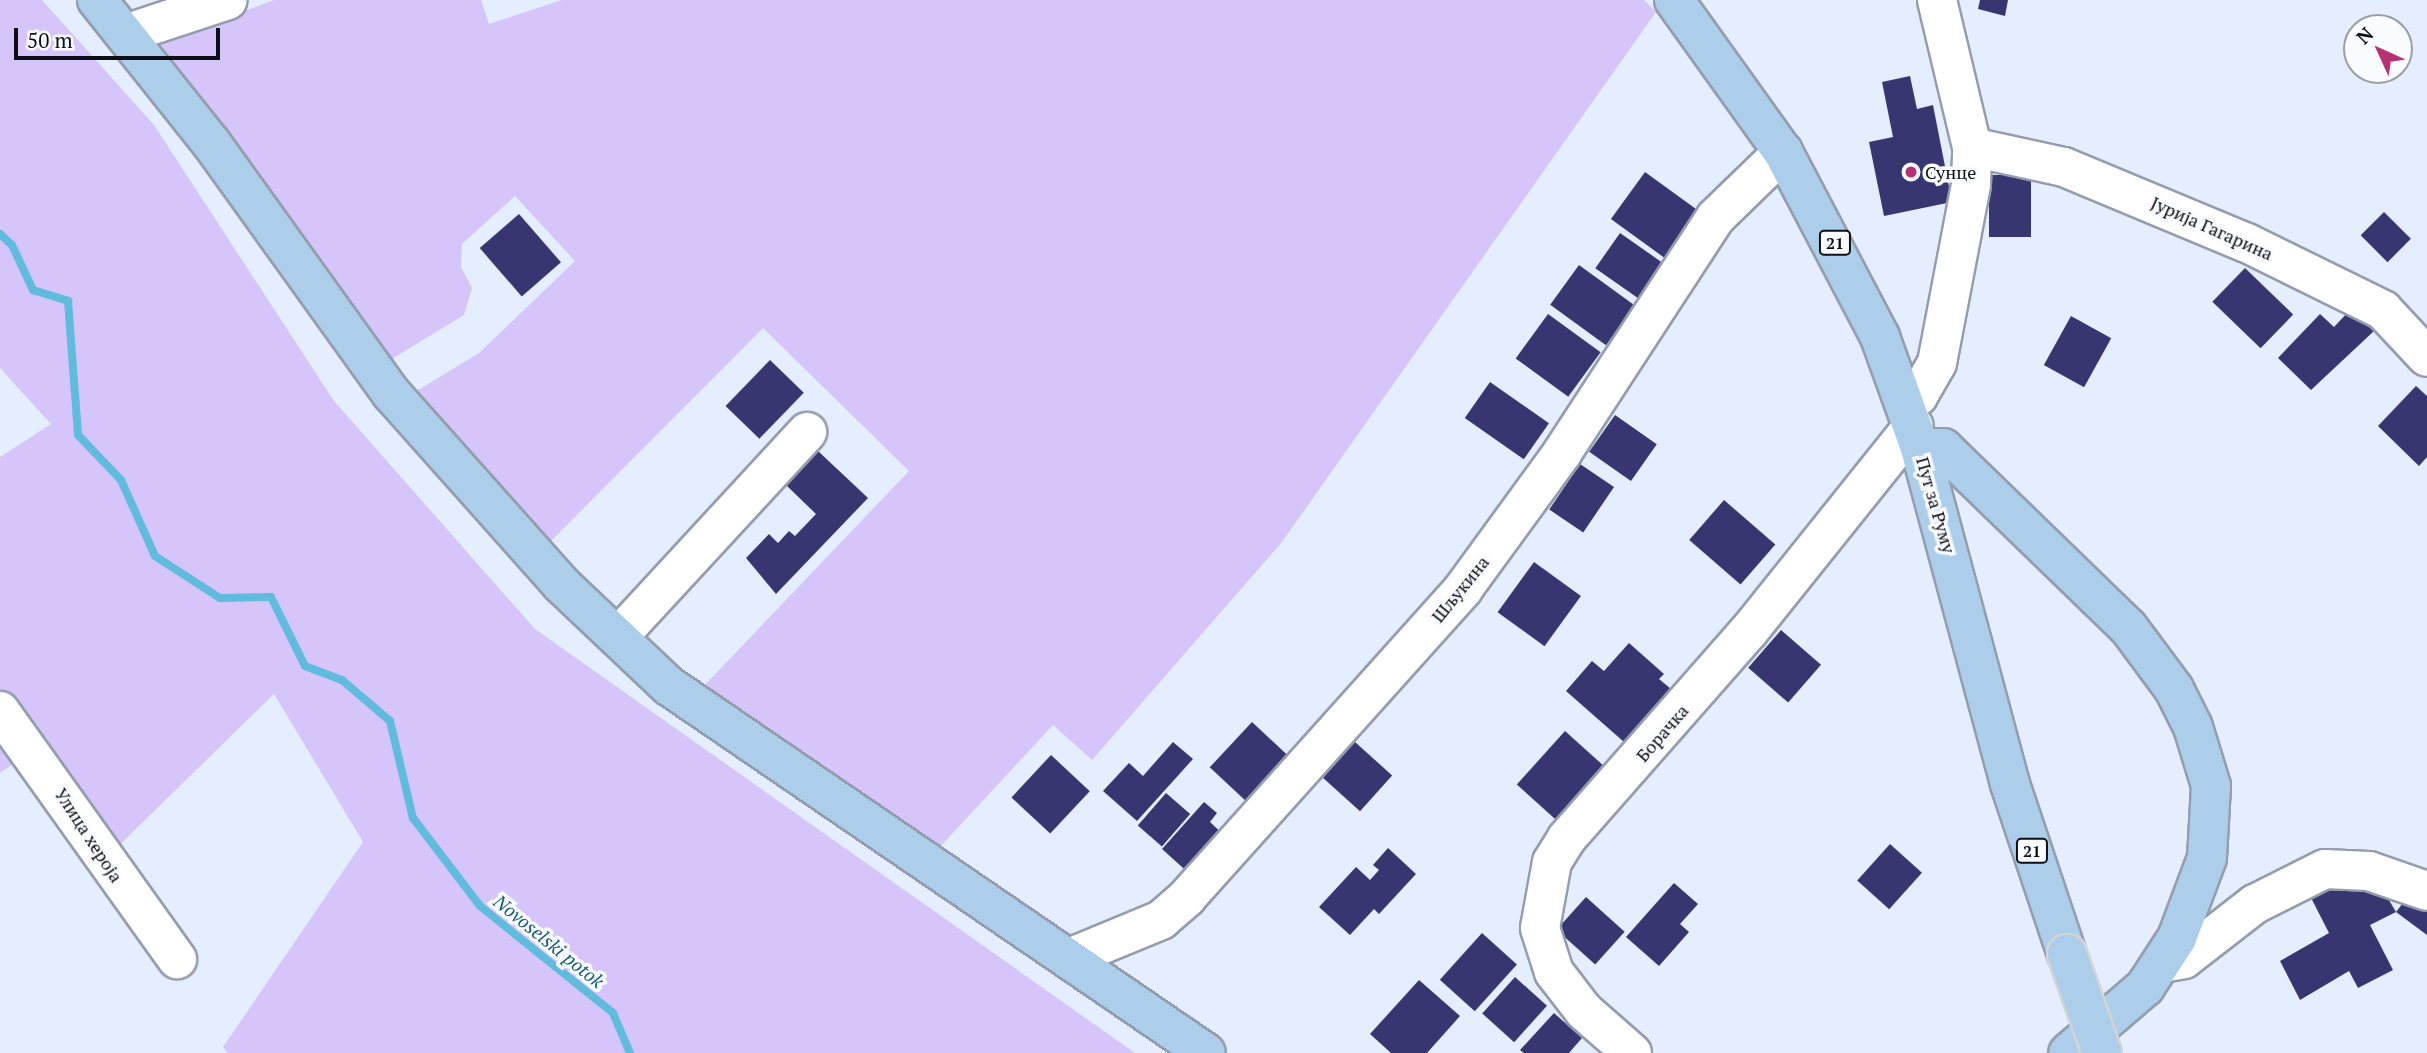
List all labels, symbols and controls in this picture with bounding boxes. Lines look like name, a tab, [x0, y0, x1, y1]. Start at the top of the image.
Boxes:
scale bar	[18, 14, 224, 58]
north arrow	[2343, 14, 2413, 84]
text: N	[2350, 21, 2378, 49]
text: 50 m	[27, 26, 73, 54]
place label: Сунце	[1925, 161, 1976, 183]
marker: Сунце	[1903, 164, 1919, 180]
street label: Јурија Гагарина	[2148, 191, 2276, 265]
road number: 21	[1818, 230, 1853, 256]
street label: Пут за Руму	[1912, 454, 1960, 556]
street label: Шљукина	[1427, 551, 1493, 627]
street label: Борачка	[1631, 700, 1693, 766]
street label: Улица хероја	[51, 784, 127, 886]
road number: 21	[2014, 838, 2050, 864]
water label: Novoselski potok	[489, 890, 609, 992]

